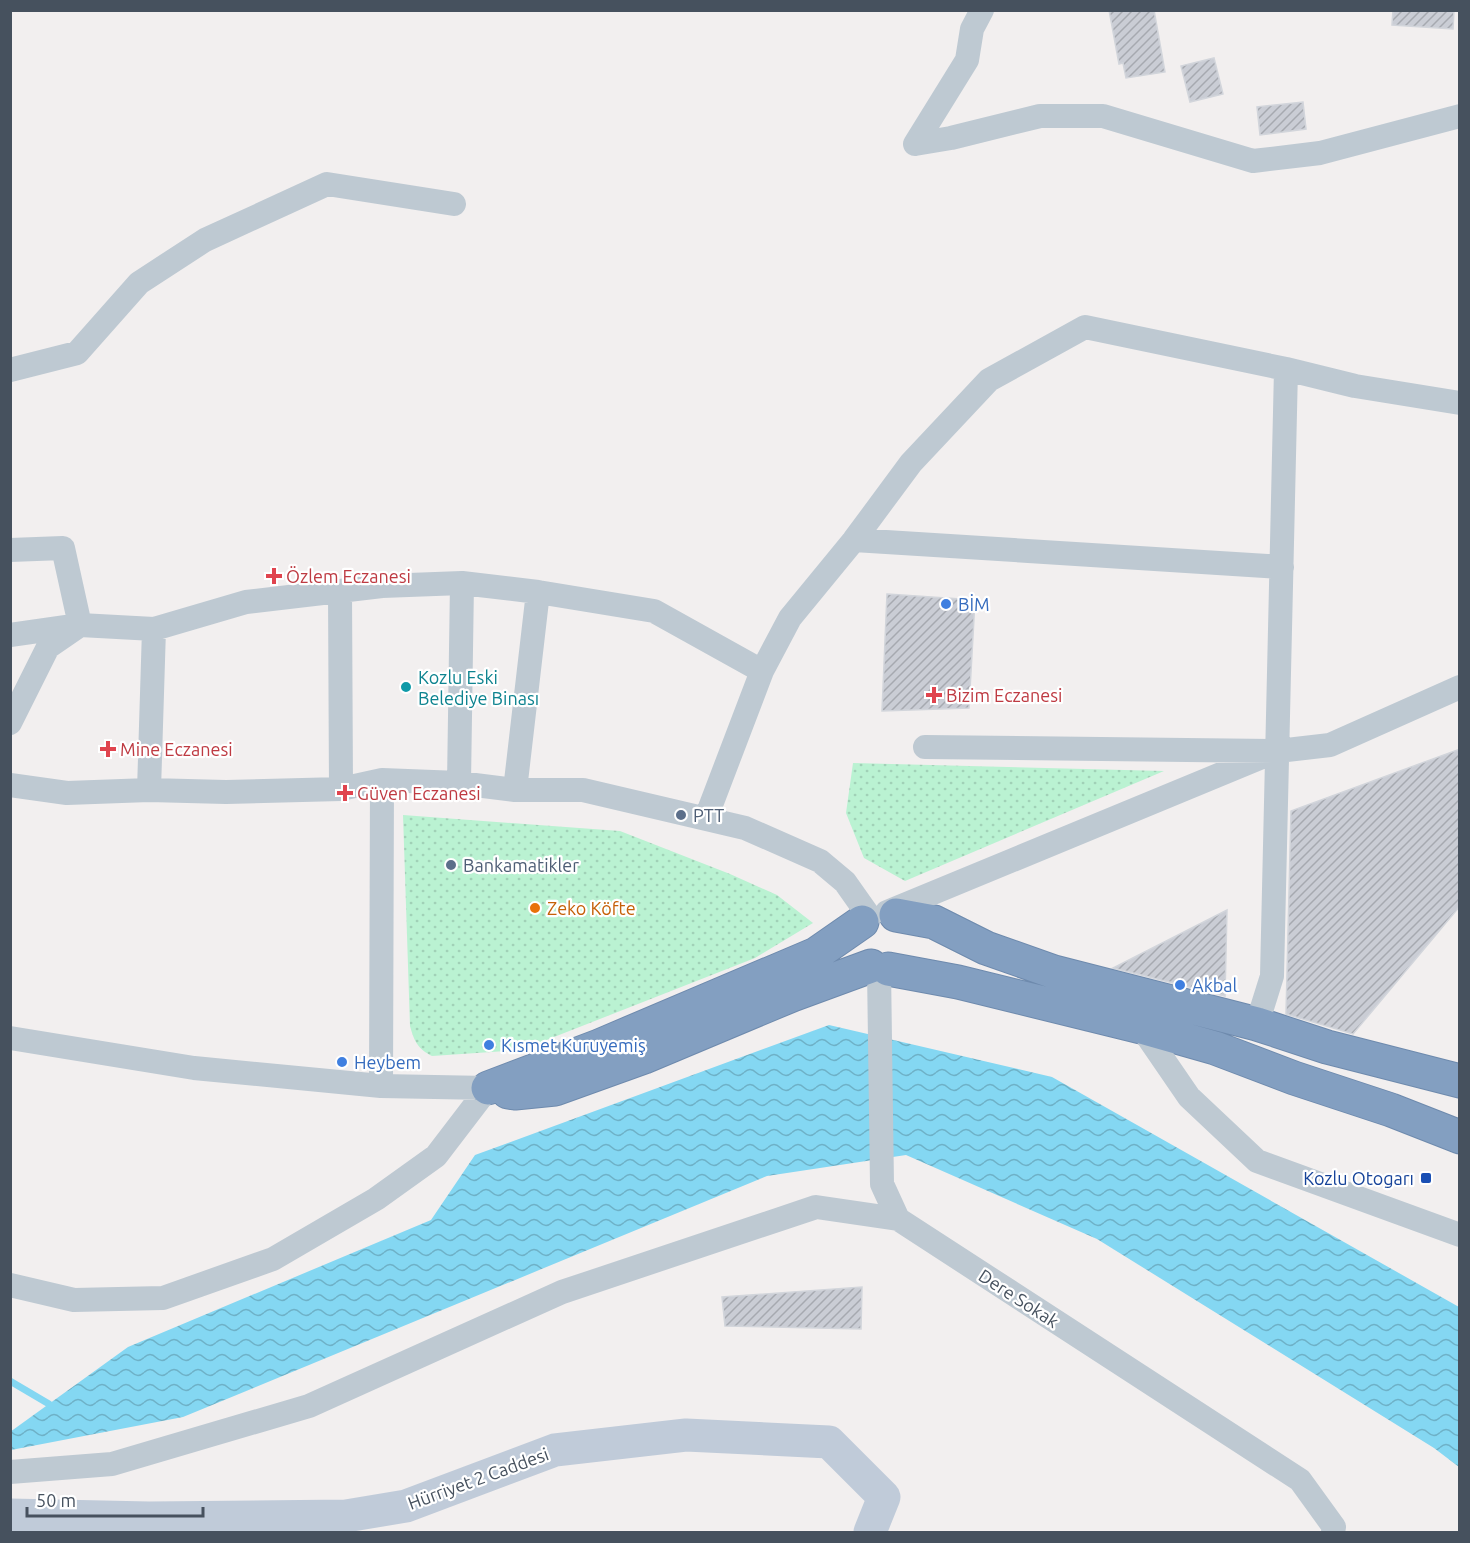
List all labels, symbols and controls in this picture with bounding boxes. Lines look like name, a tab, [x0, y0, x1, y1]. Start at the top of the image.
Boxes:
place label: Özlem Eczanesi	[286, 566, 411, 586]
marker: Özlem Eczanesi	[267, 569, 281, 583]
place label: BİM	[958, 594, 990, 614]
marker: BİM	[939, 597, 953, 611]
place label: Kozlu Eski Belediye Binası	[418, 667, 539, 708]
marker: Kozlu Eski Belediye Binası	[399, 680, 413, 694]
place label: Bizim Eczanesi	[946, 685, 1062, 705]
marker: Bizim Eczanesi	[927, 688, 941, 702]
place label: Mine Eczanesi	[120, 739, 233, 759]
marker: Mine Eczanesi	[101, 742, 115, 756]
place label: Güven Eczanesi	[357, 783, 481, 803]
marker: Güven Eczanesi	[338, 786, 352, 800]
place label: PTT	[693, 805, 724, 825]
marker: PTT	[674, 808, 688, 822]
place label: Bankamatikler	[463, 855, 579, 875]
marker: Bankamatikler	[444, 858, 458, 872]
place label: Zeko Köfte	[547, 898, 636, 918]
marker: Zeko Köfte	[528, 901, 542, 915]
place label: Akbal	[1192, 975, 1238, 995]
marker: Akbal	[1173, 978, 1187, 992]
place label: Kısmet Kuruyemiş	[501, 1035, 646, 1055]
marker: Kısmet Kuruyemiş	[482, 1038, 496, 1052]
place label: Heybem	[354, 1052, 421, 1072]
marker: Heybem	[335, 1055, 349, 1069]
place label: Kozlu Otogarı	[1303, 1168, 1414, 1188]
marker: Kozlu Otogarı	[1419, 1171, 1433, 1185]
street label: Dere Sokak	[975, 1265, 1063, 1331]
street label: Hürriyet 2 Caddesi	[405, 1443, 551, 1513]
scale bar	[27, 1480, 202, 1518]
text: 50 m	[36, 1490, 76, 1510]

